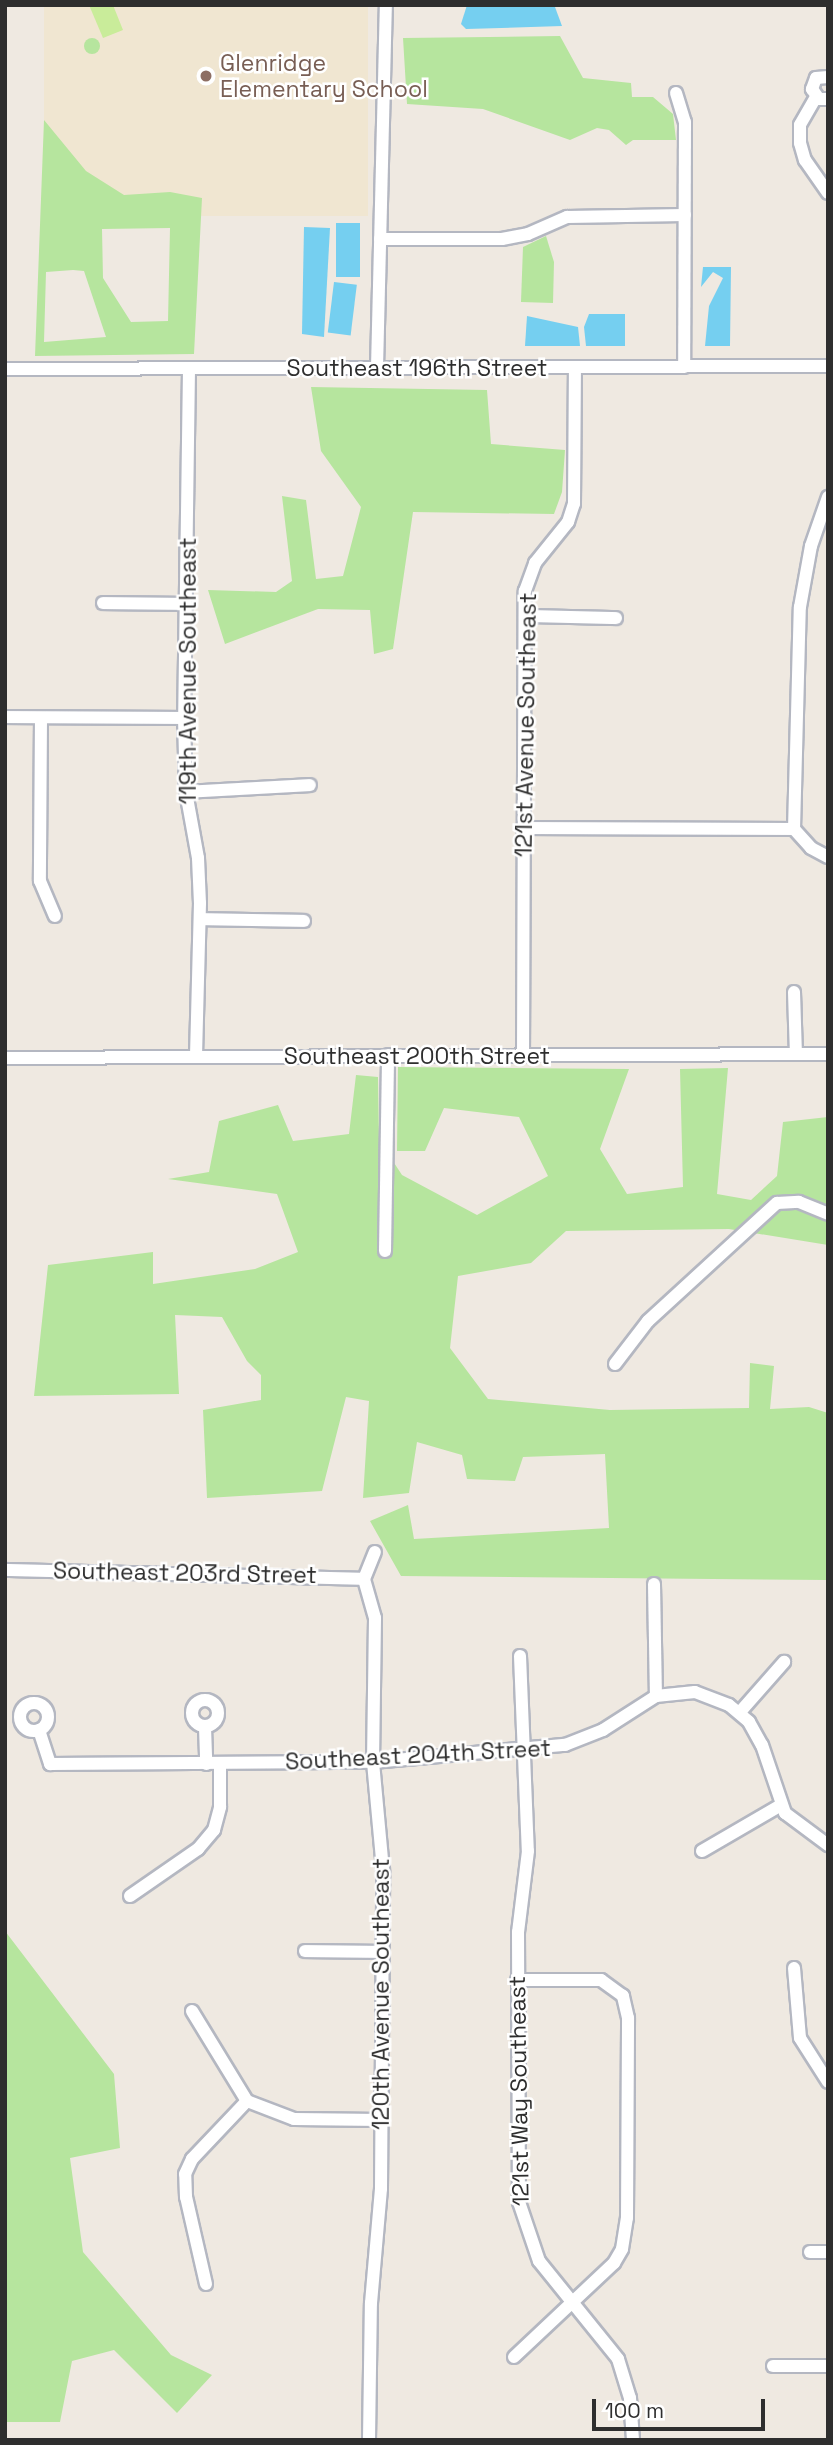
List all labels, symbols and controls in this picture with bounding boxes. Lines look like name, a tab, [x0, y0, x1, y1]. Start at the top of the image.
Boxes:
place label: Glenridge Elementary School	[220, 49, 428, 103]
marker: Glenridge Elementary School	[198, 68, 214, 84]
street label: Southeast 196th Street	[287, 354, 547, 382]
street label: 119th Avenue Southeast	[174, 537, 202, 805]
street label: 121st Avenue Southeast	[510, 592, 542, 858]
street label: Southeast 200th Street	[284, 1042, 550, 1070]
street label: Southeast 203rd Street	[53, 1557, 317, 1589]
street label: Southeast 204th Street	[284, 1734, 552, 1776]
street label: 120th Avenue Southeast	[367, 1858, 395, 2130]
street label: 121st Way Southeast	[503, 1976, 535, 2206]
scale bar	[595, 2386, 768, 2430]
text: 100 m	[605, 2397, 664, 2424]

